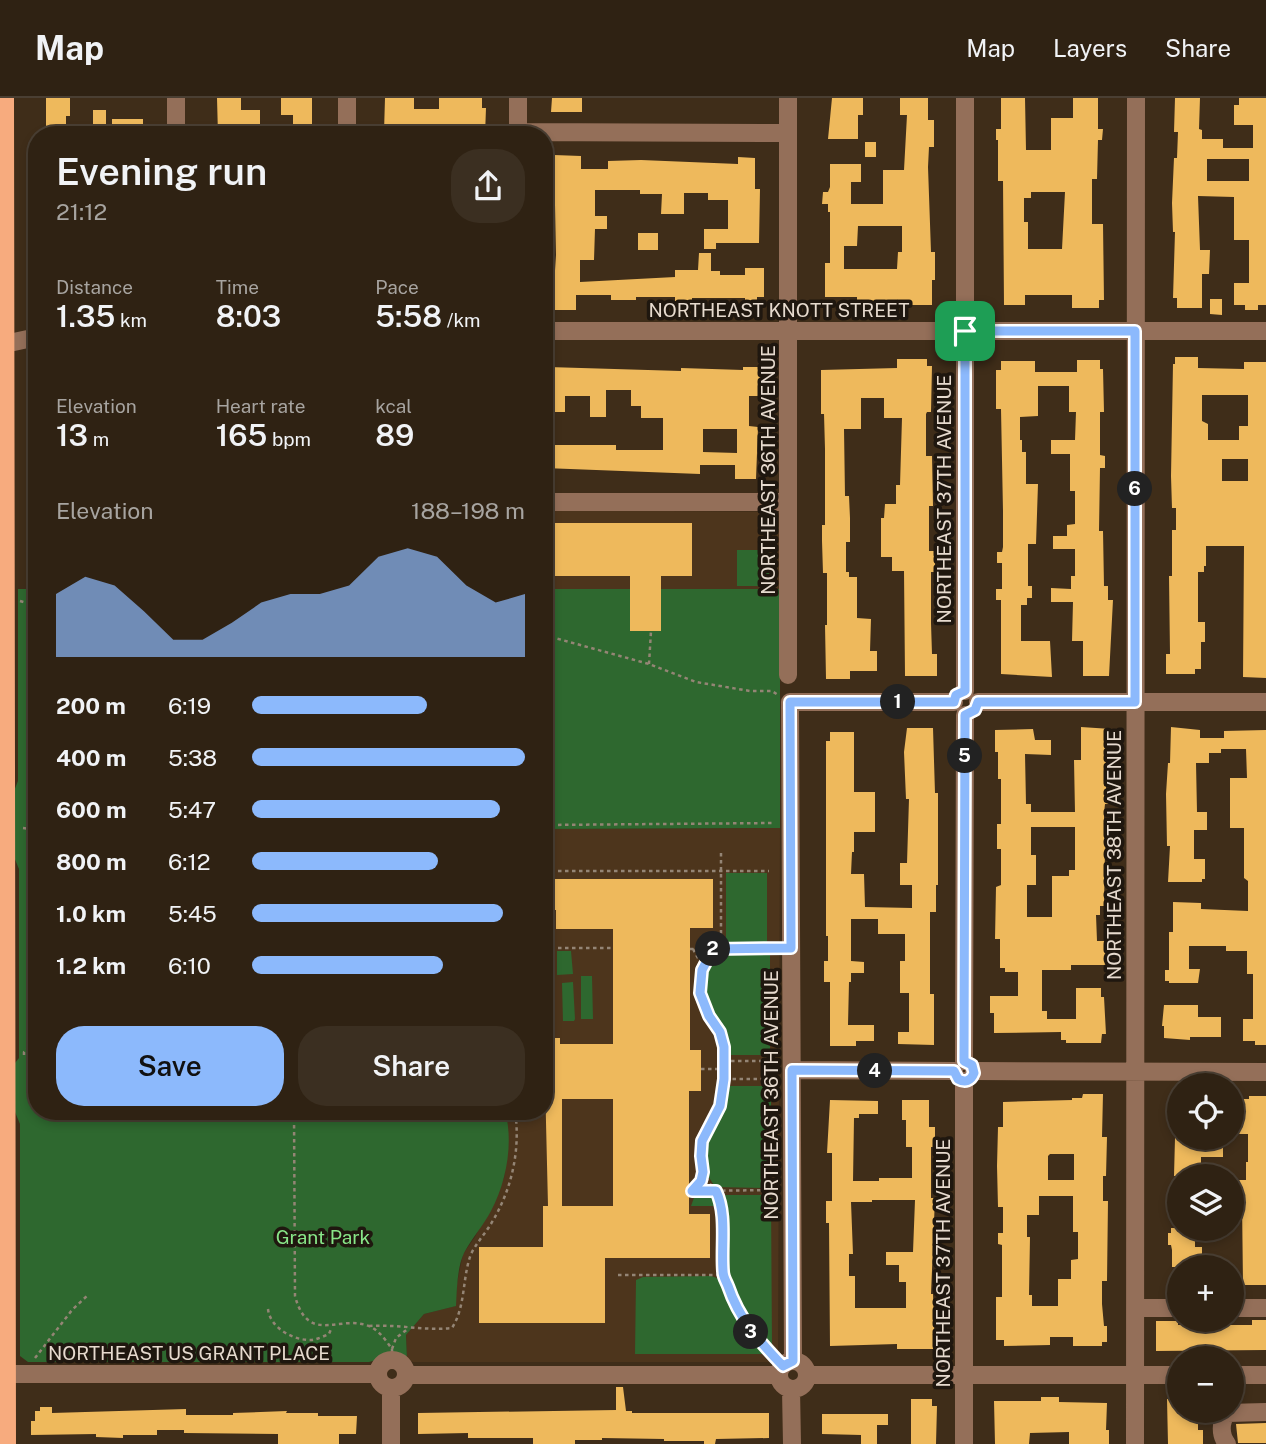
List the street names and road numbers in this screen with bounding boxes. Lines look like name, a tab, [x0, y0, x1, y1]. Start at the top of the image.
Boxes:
street label: NORTHEAST KNOTT STREET	[649, 299, 909, 321]
street label: NORTHEAST 36TH AVENUE	[757, 345, 779, 595]
street label: NORTHEAST 37TH AVENUE	[933, 375, 955, 623]
street label: NORTHEAST 38TH AVENUE	[1103, 730, 1125, 980]
street label: NORTHEAST 36TH AVENUE	[760, 970, 782, 1220]
street label: NORTHEAST 37TH AVENUE	[932, 1139, 954, 1387]
street label: NORTHEAST US GRANT PLACE	[48, 1342, 330, 1364]

